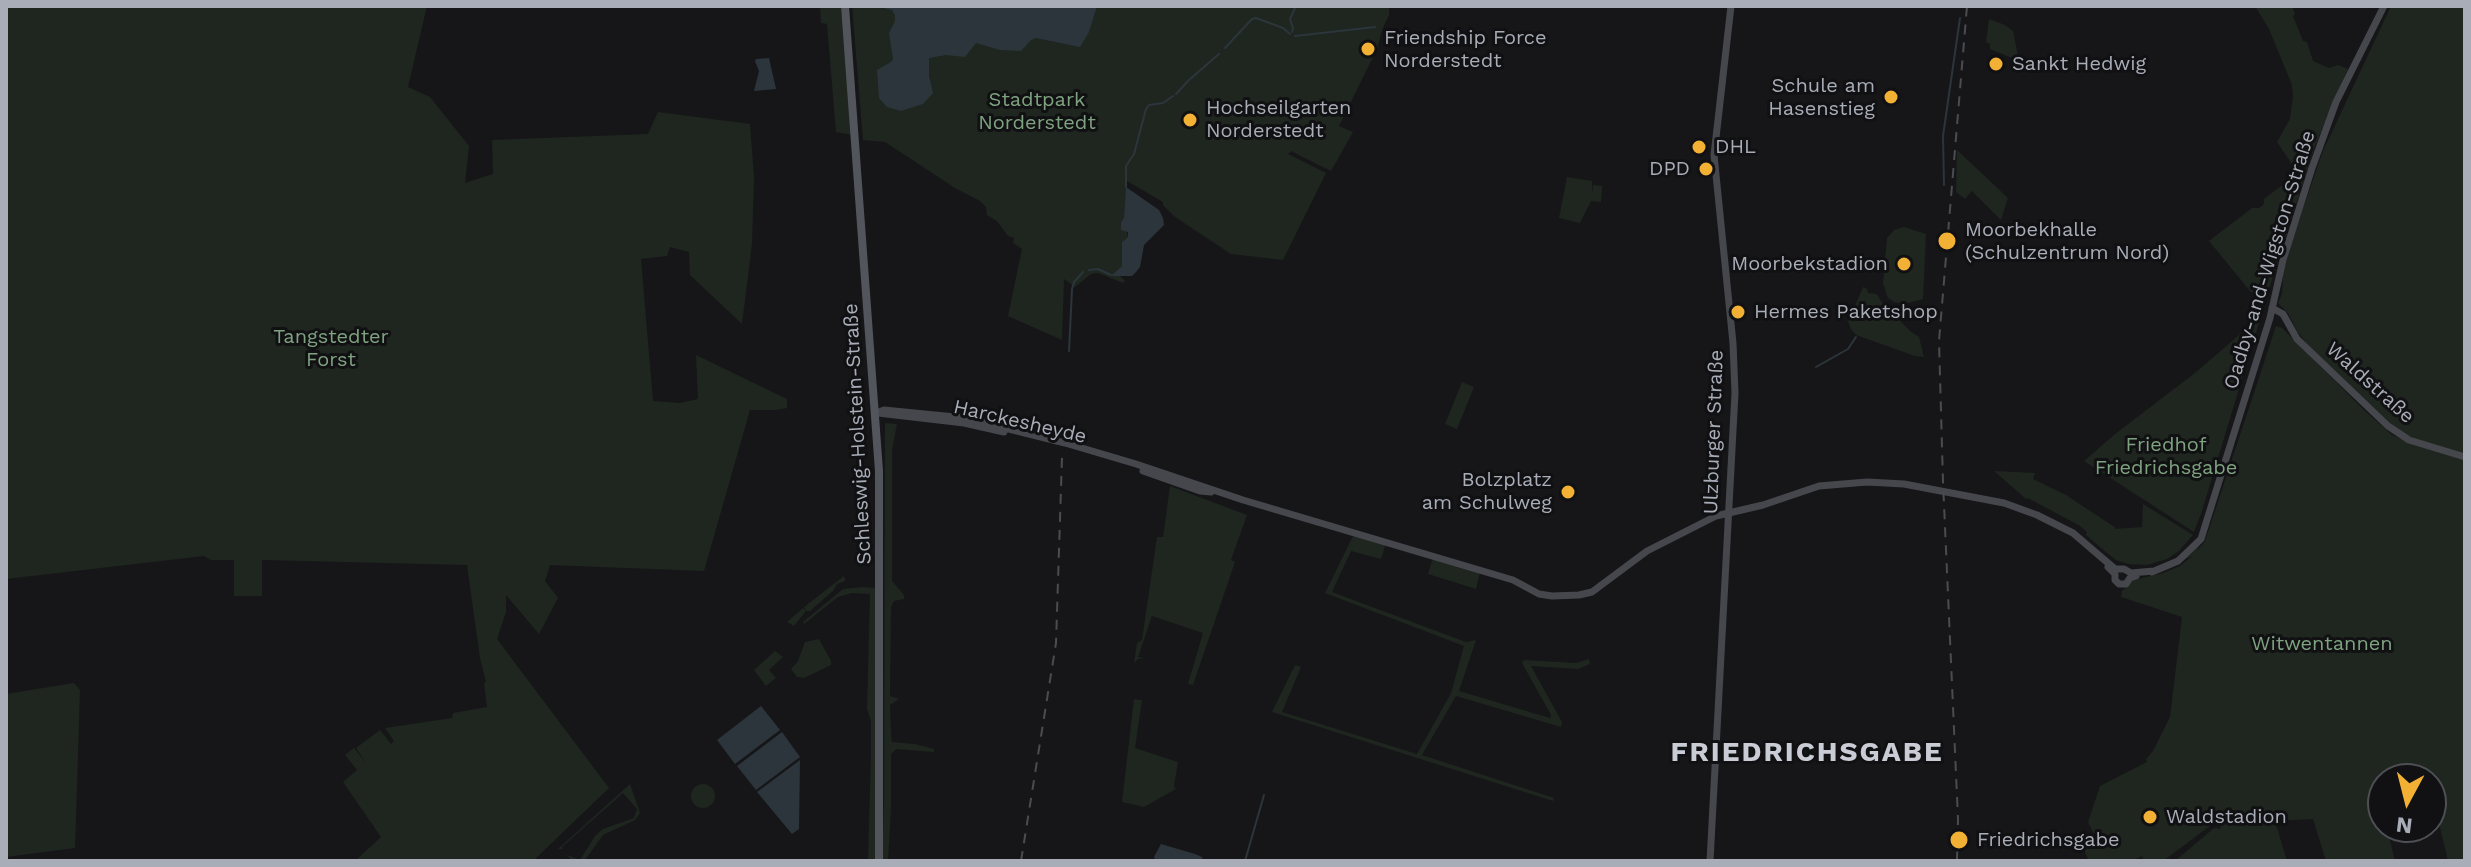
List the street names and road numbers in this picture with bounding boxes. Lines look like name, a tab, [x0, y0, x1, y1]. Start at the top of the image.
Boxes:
street label: Oadby-and-Wigston-Straße	[2219, 128, 2321, 392]
street label: Schleswig-Holstein-Straße	[839, 303, 877, 565]
street label: Waldstraße	[2321, 337, 2419, 429]
street label: Ulzburger Straße	[1699, 349, 1729, 515]
street label: Harckesheyde	[951, 395, 1089, 449]

